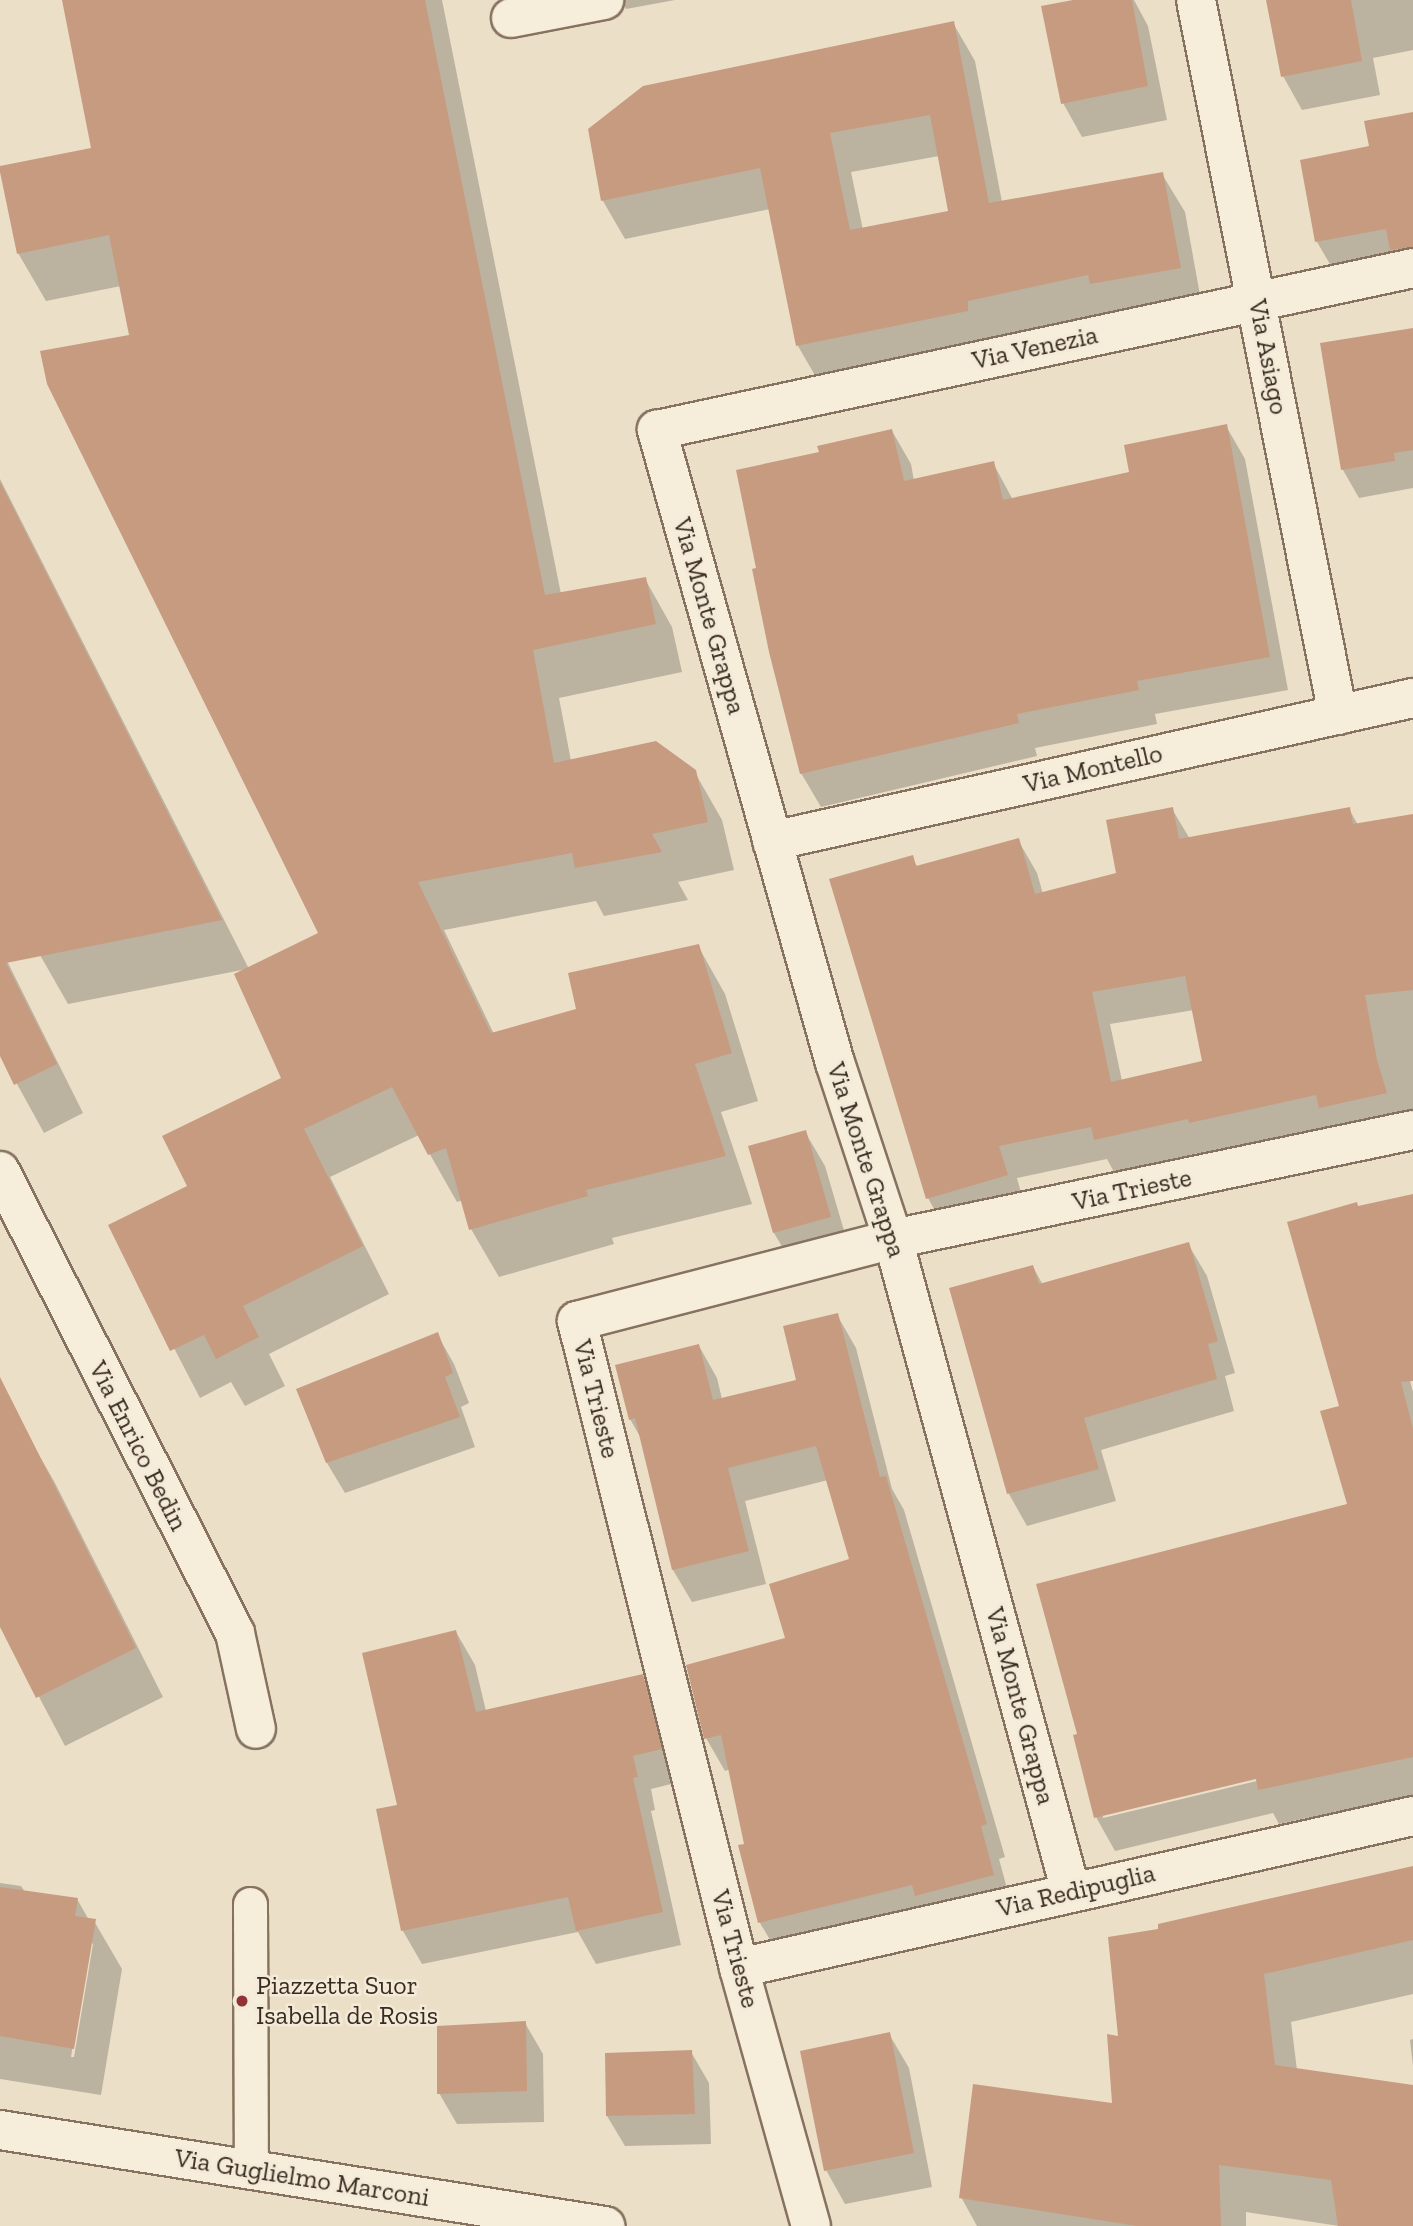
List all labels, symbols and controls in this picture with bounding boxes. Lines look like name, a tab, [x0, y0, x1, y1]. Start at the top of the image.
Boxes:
street label: Via Asiago	[1241, 296, 1295, 418]
street label: Via Venezia	[969, 319, 1101, 377]
street label: Via Monte Grappa	[666, 514, 752, 718]
street label: Via Montello	[1020, 738, 1166, 800]
street label: Via Monte Grappa	[820, 1059, 912, 1261]
street label: Via Trieste	[1069, 1162, 1195, 1218]
street label: Via Trieste	[566, 1336, 626, 1462]
street label: Via Enrico Bedin	[82, 1356, 194, 1536]
street label: Via Monte Grappa	[979, 1604, 1061, 1808]
street label: Via Redipuglia	[994, 1858, 1158, 1924]
street label: Via Trieste	[704, 1886, 766, 2012]
place label: Piazzetta Suor Isabella de Rosis	[256, 1970, 438, 2032]
marker: Piazzetta Suor Isabella de Rosis	[234, 1993, 250, 2009]
street label: Via Guglielmo Marconi	[172, 2142, 432, 2214]

